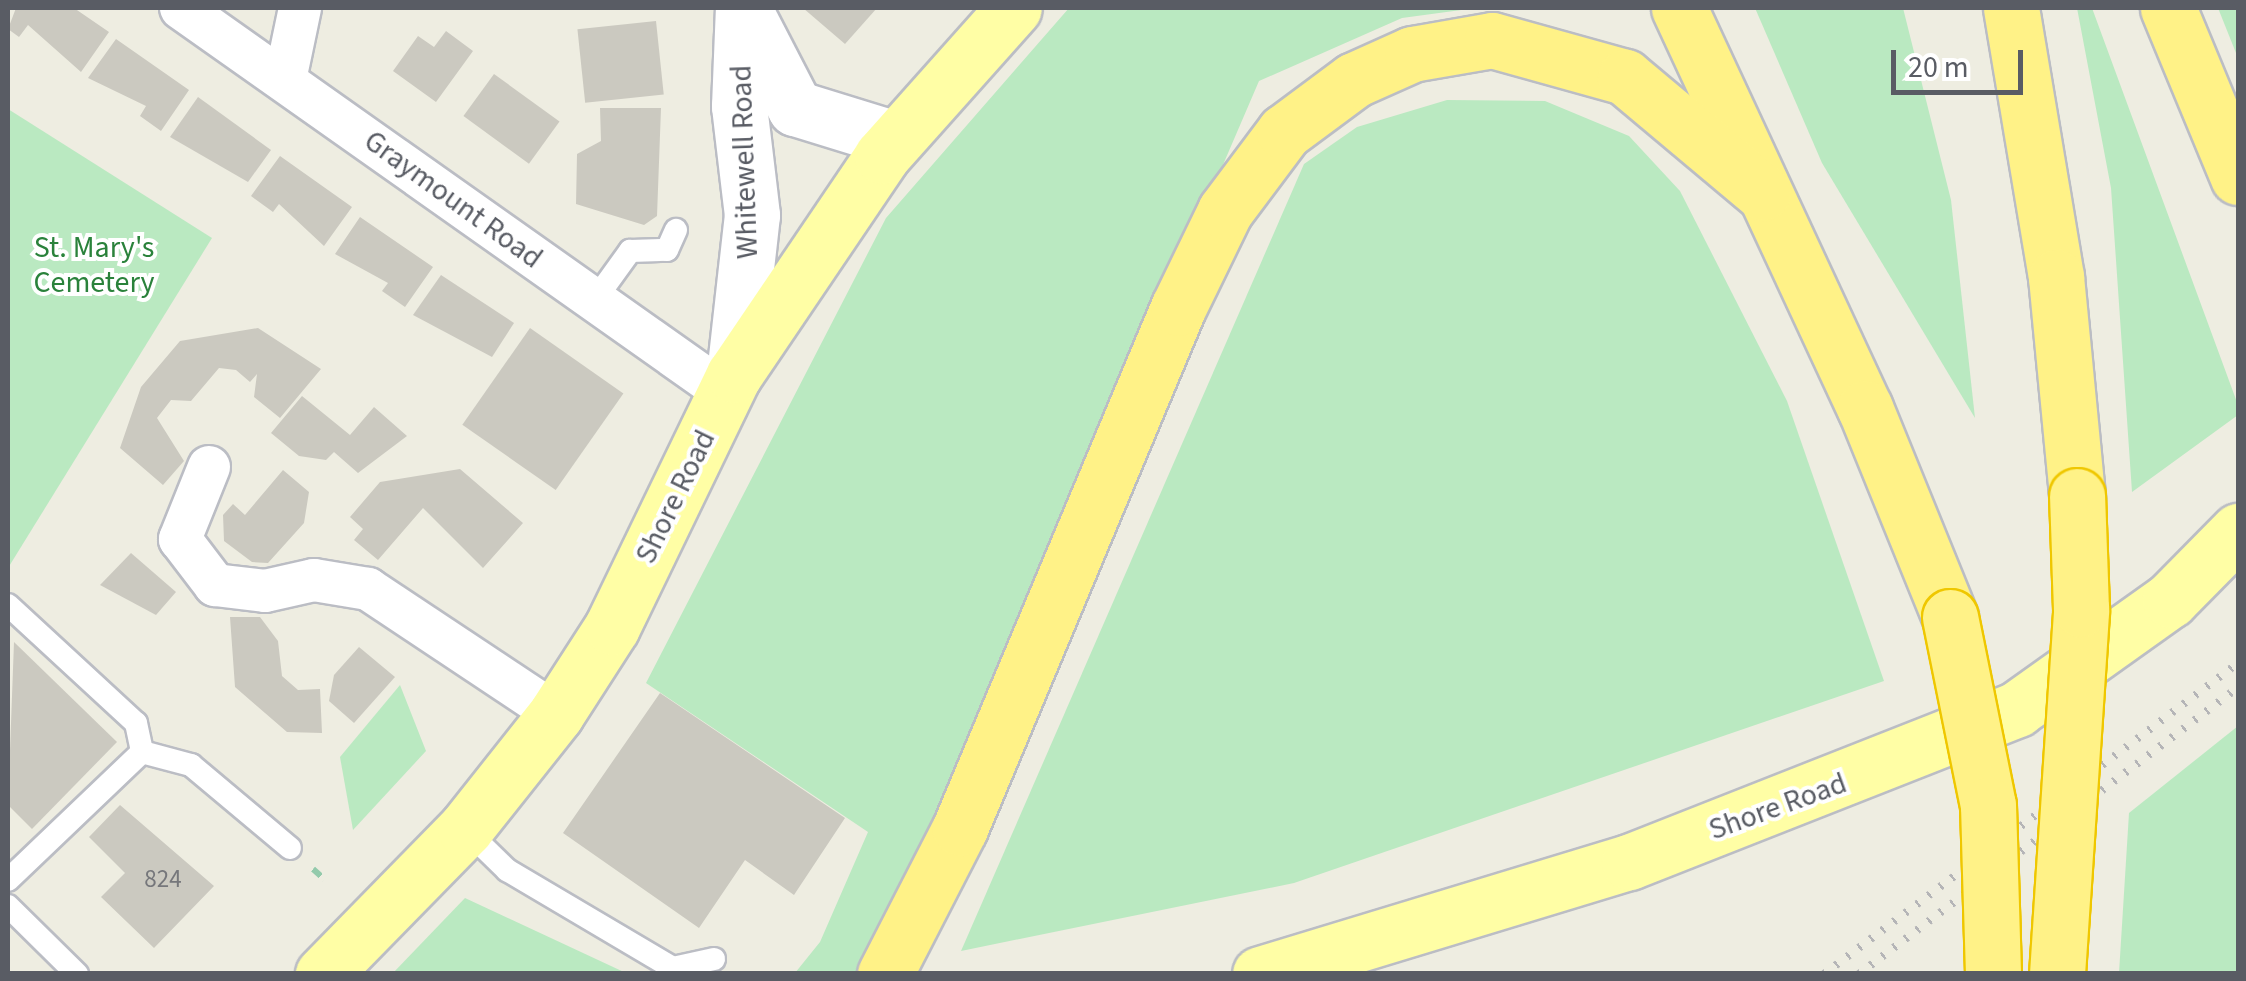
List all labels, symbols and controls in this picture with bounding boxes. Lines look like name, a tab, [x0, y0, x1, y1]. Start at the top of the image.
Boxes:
scale bar	[1896, 30, 2028, 92]
text: 20 m	[1908, 46, 1969, 89]
street label: Whitewell Road	[724, 64, 766, 260]
street label: Graymount Road	[357, 123, 549, 277]
park label: St. Mary's Cemetery	[33, 230, 155, 300]
street label: Shore Road	[628, 424, 724, 570]
street label: Shore Road	[1704, 765, 1852, 849]
house number: 824	[144, 864, 182, 894]

